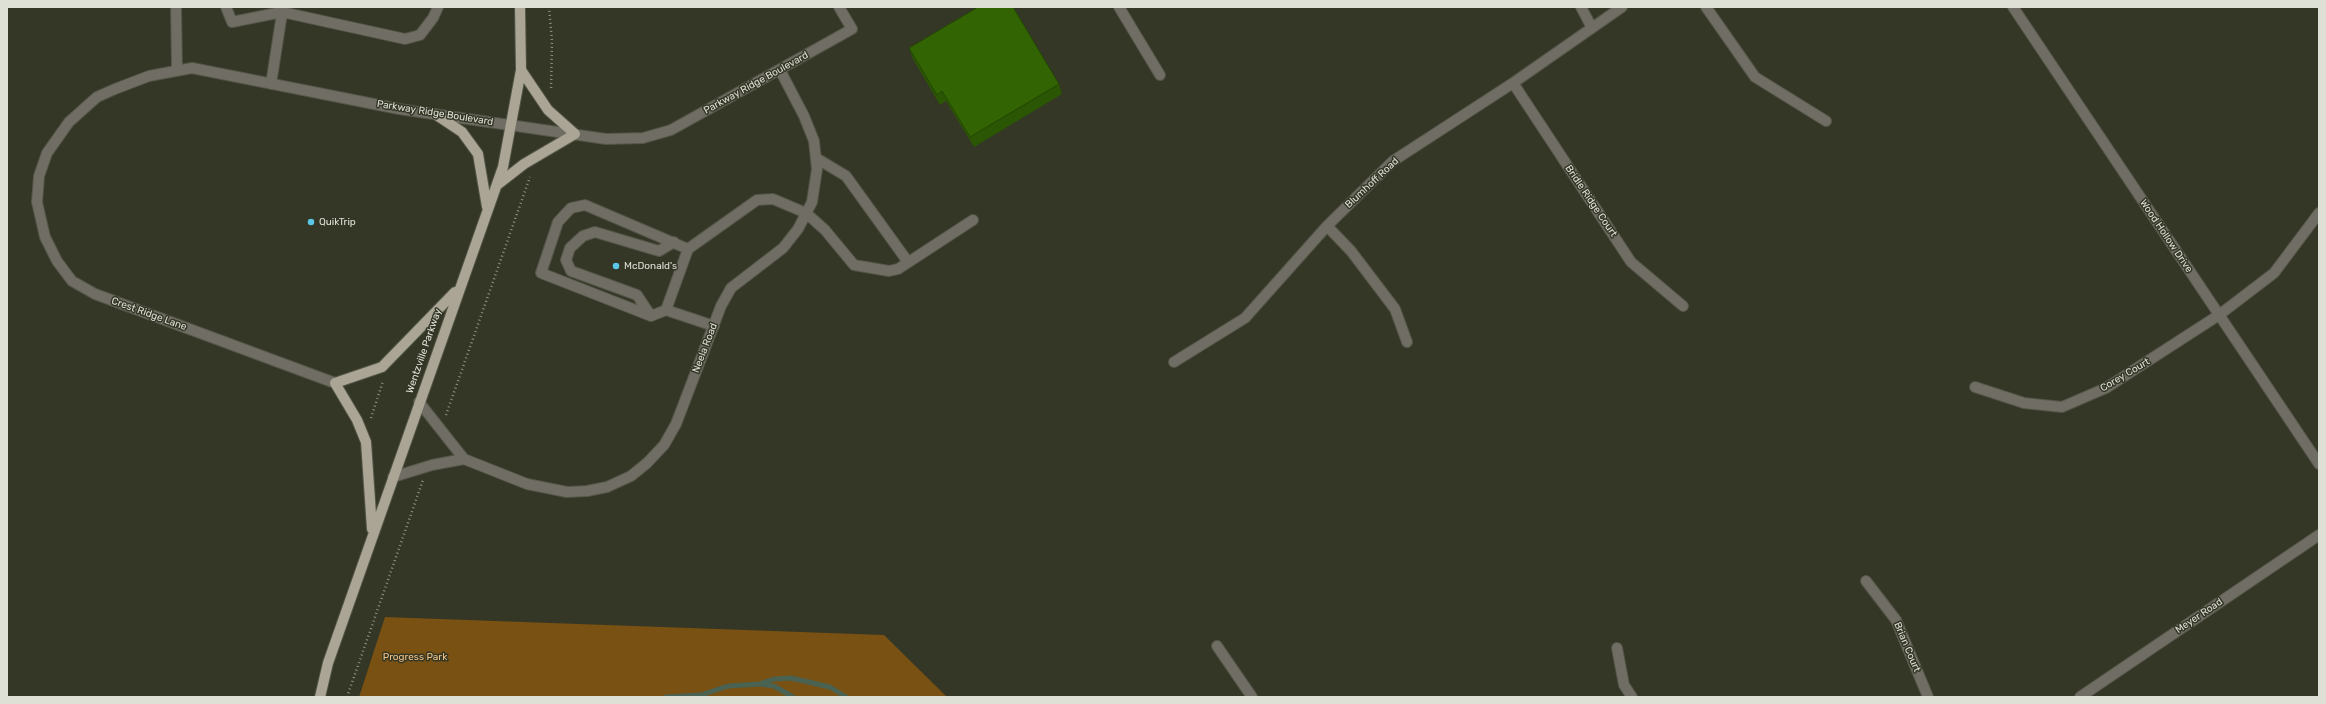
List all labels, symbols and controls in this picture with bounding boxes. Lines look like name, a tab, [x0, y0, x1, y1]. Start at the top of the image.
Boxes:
street label: Parkway Ridge Boulevard	[702, 49, 810, 117]
street label: Parkway Ridge Boulevard	[376, 98, 494, 128]
street label: Blumhoff Road	[1343, 155, 1401, 211]
street label: Bridle Ridge Court	[1562, 163, 1620, 239]
street label: Wood Hollow Drive	[2137, 197, 2195, 275]
place label: QuikTrip	[319, 216, 356, 228]
marker: QuikTrip	[306, 217, 316, 227]
place label: McDonald's	[624, 260, 677, 272]
marker: McDonald's	[611, 261, 621, 271]
street label: Crest Ridge Lane	[110, 295, 188, 333]
street label: Wentzville Parkway	[404, 307, 444, 395]
street label: Neela Road	[690, 321, 720, 375]
street label: Corey Court	[2098, 356, 2152, 394]
street label: Meyer Road	[2173, 596, 2225, 636]
street label: Brian Court	[1891, 620, 1923, 674]
park label: Progress Park	[383, 651, 447, 663]

